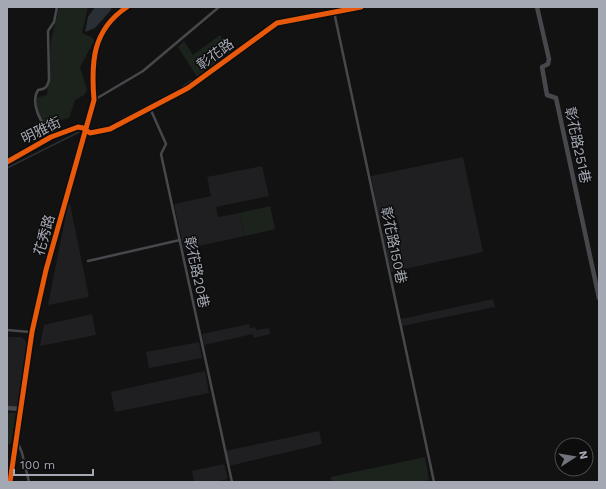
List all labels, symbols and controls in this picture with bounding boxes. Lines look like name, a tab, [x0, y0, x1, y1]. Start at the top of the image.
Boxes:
street label: 彰花路	[193, 35, 237, 73]
street label: 彰花路251巷	[562, 105, 594, 185]
street label: 明雅街	[19, 114, 63, 146]
street label: 彰花路150巷	[378, 205, 410, 285]
street label: 花秀路	[31, 213, 57, 257]
street label: 彰花路20巷	[182, 235, 212, 309]
north arrow	[554, 437, 594, 477]
text: N	[576, 450, 590, 460]
scale bar	[14, 451, 93, 477]
text: 100 m	[20, 458, 55, 472]

